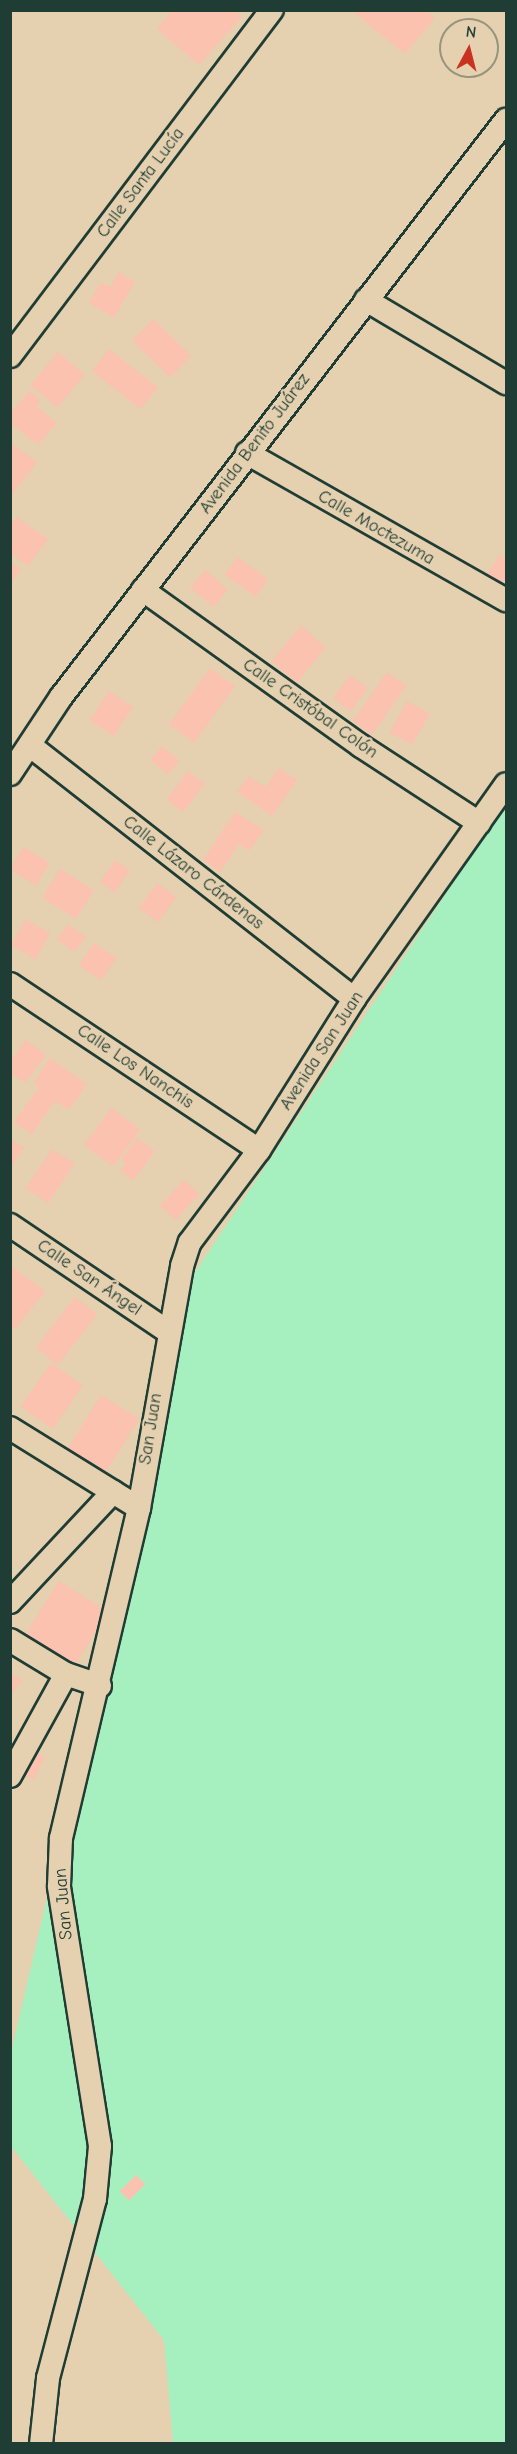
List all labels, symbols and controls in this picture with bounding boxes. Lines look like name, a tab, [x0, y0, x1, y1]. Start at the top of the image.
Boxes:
north arrow	[439, 18, 499, 78]
text: N	[465, 23, 477, 42]
street label: Calle Santa Lucía	[93, 124, 189, 242]
street label: Avenida Benito Juárez	[195, 370, 315, 518]
street label: Calle Moctezuma	[314, 486, 438, 570]
street label: Calle Cristóbal Colón	[238, 654, 382, 764]
street label: Calle Lázaro Cárdenas	[118, 811, 268, 935]
street label: Avenida San Juan	[276, 988, 368, 1114]
street label: Calle Los Nanchis	[73, 1020, 197, 1114]
street label: Calle San Ángel	[33, 1235, 145, 1321]
street label: San Juan	[135, 1392, 167, 1466]
street label: San Juan	[50, 1867, 78, 1941]

